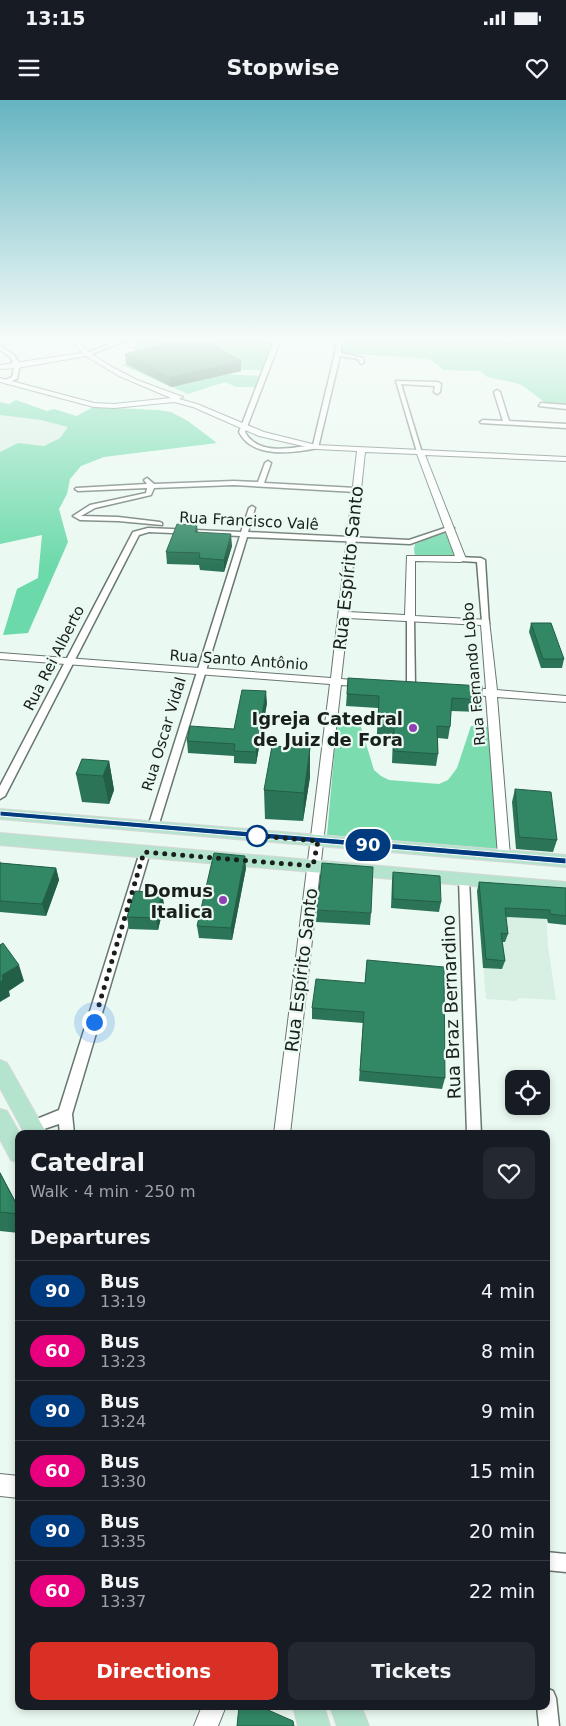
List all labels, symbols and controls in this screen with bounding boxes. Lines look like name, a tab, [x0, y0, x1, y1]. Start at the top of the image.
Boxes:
text: 13:15	[25, 7, 85, 29]
icon: menu	[15, 54, 43, 82]
icon: heart	[523, 54, 551, 82]
text: Stopwise	[226, 55, 340, 80]
street label: Rua Espírito Santo	[329, 485, 367, 651]
street label: Rua Francisco Valê	[179, 508, 319, 534]
street label: Rua Rei Alberto	[20, 602, 88, 714]
street label: Rua Fernando Lobo	[459, 602, 489, 746]
street label: Rua Santo Antônio	[169, 646, 309, 674]
street label: Rua Oscar Vidal	[138, 675, 190, 793]
place label: Igreja Catedral de Juiz de Fora	[252, 708, 403, 750]
marker: Igreja Catedral de Juiz de Fora	[407, 722, 419, 734]
unlabelled marker	[246, 825, 268, 847]
line badge: 90	[346, 829, 390, 861]
text: 90	[355, 834, 381, 855]
place label: Domus Italica	[143, 880, 213, 922]
street label: Rua Espírito Santo	[281, 887, 321, 1053]
marker: Domus Italica	[217, 894, 229, 906]
street label: Rua Braz Bernardino	[437, 914, 465, 1100]
your location	[82, 1010, 107, 1035]
map controls	[505, 1070, 550, 1115]
button: locate	[505, 1070, 550, 1115]
button: heart	[483, 1147, 535, 1199]
text: Catedral	[30, 1149, 145, 1177]
text: Walk · 4 min · 250 m	[30, 1182, 195, 1201]
text: Departures	[30, 1226, 151, 1248]
text: Bus	[100, 1270, 139, 1292]
text: 90	[45, 1280, 70, 1301]
text: 4 min	[481, 1280, 535, 1302]
text: 13:19	[100, 1292, 146, 1311]
text: Bus	[100, 1330, 139, 1352]
text: 60	[45, 1340, 70, 1361]
text: 8 min	[481, 1340, 535, 1362]
text: 13:23	[100, 1352, 146, 1371]
text: Bus	[100, 1390, 139, 1412]
text: 90	[45, 1400, 70, 1421]
text: 9 min	[481, 1400, 535, 1422]
text: 13:24	[100, 1412, 146, 1431]
text: Bus	[100, 1450, 139, 1472]
text: 60	[45, 1460, 70, 1481]
text: 15 min	[469, 1460, 535, 1482]
text: 13:30	[100, 1472, 146, 1491]
text: Bus	[100, 1510, 139, 1532]
text: 90	[45, 1520, 70, 1541]
text: 20 min	[469, 1520, 535, 1542]
text: 13:35	[100, 1532, 146, 1551]
text: Bus	[100, 1570, 139, 1592]
text: 60	[45, 1580, 70, 1601]
text: 22 min	[469, 1580, 535, 1602]
text: 13:37	[100, 1592, 146, 1611]
button: Directions	[30, 1642, 278, 1700]
button: Tickets	[288, 1642, 535, 1700]

